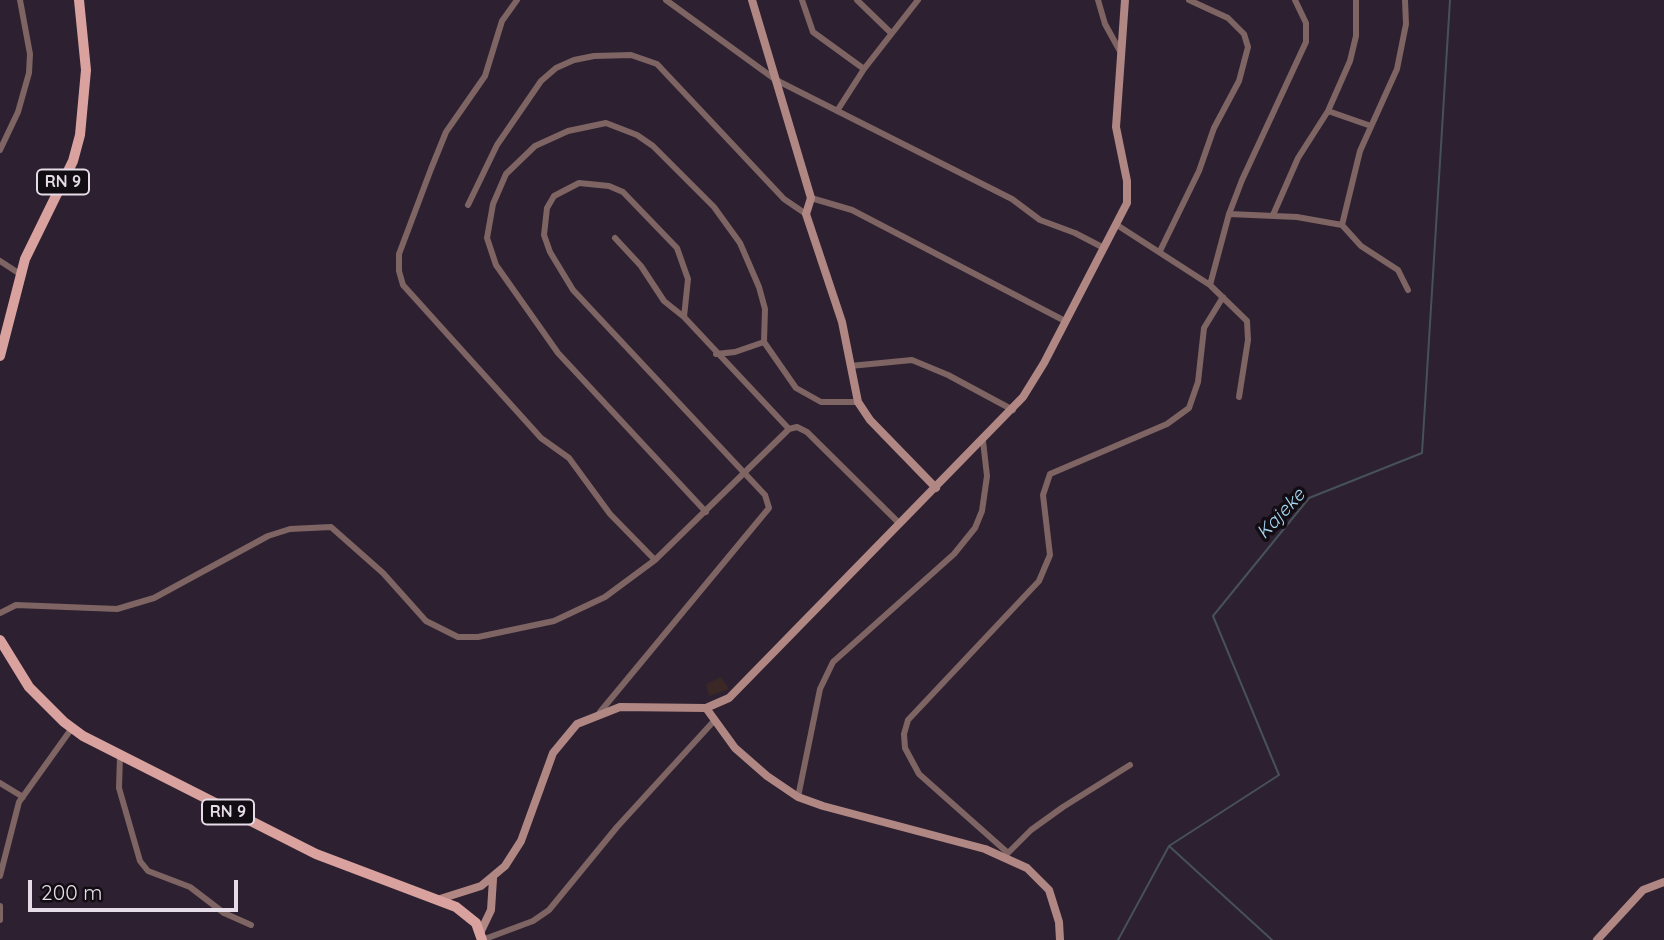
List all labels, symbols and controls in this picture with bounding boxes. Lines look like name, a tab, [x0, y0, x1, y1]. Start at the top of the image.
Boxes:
road number: RN 9	[37, 170, 89, 194]
water label: Kajeke	[1252, 484, 1310, 544]
road number: RN 9	[202, 800, 254, 824]
scale bar	[32, 866, 242, 910]
text: 200 m	[41, 879, 103, 905]

